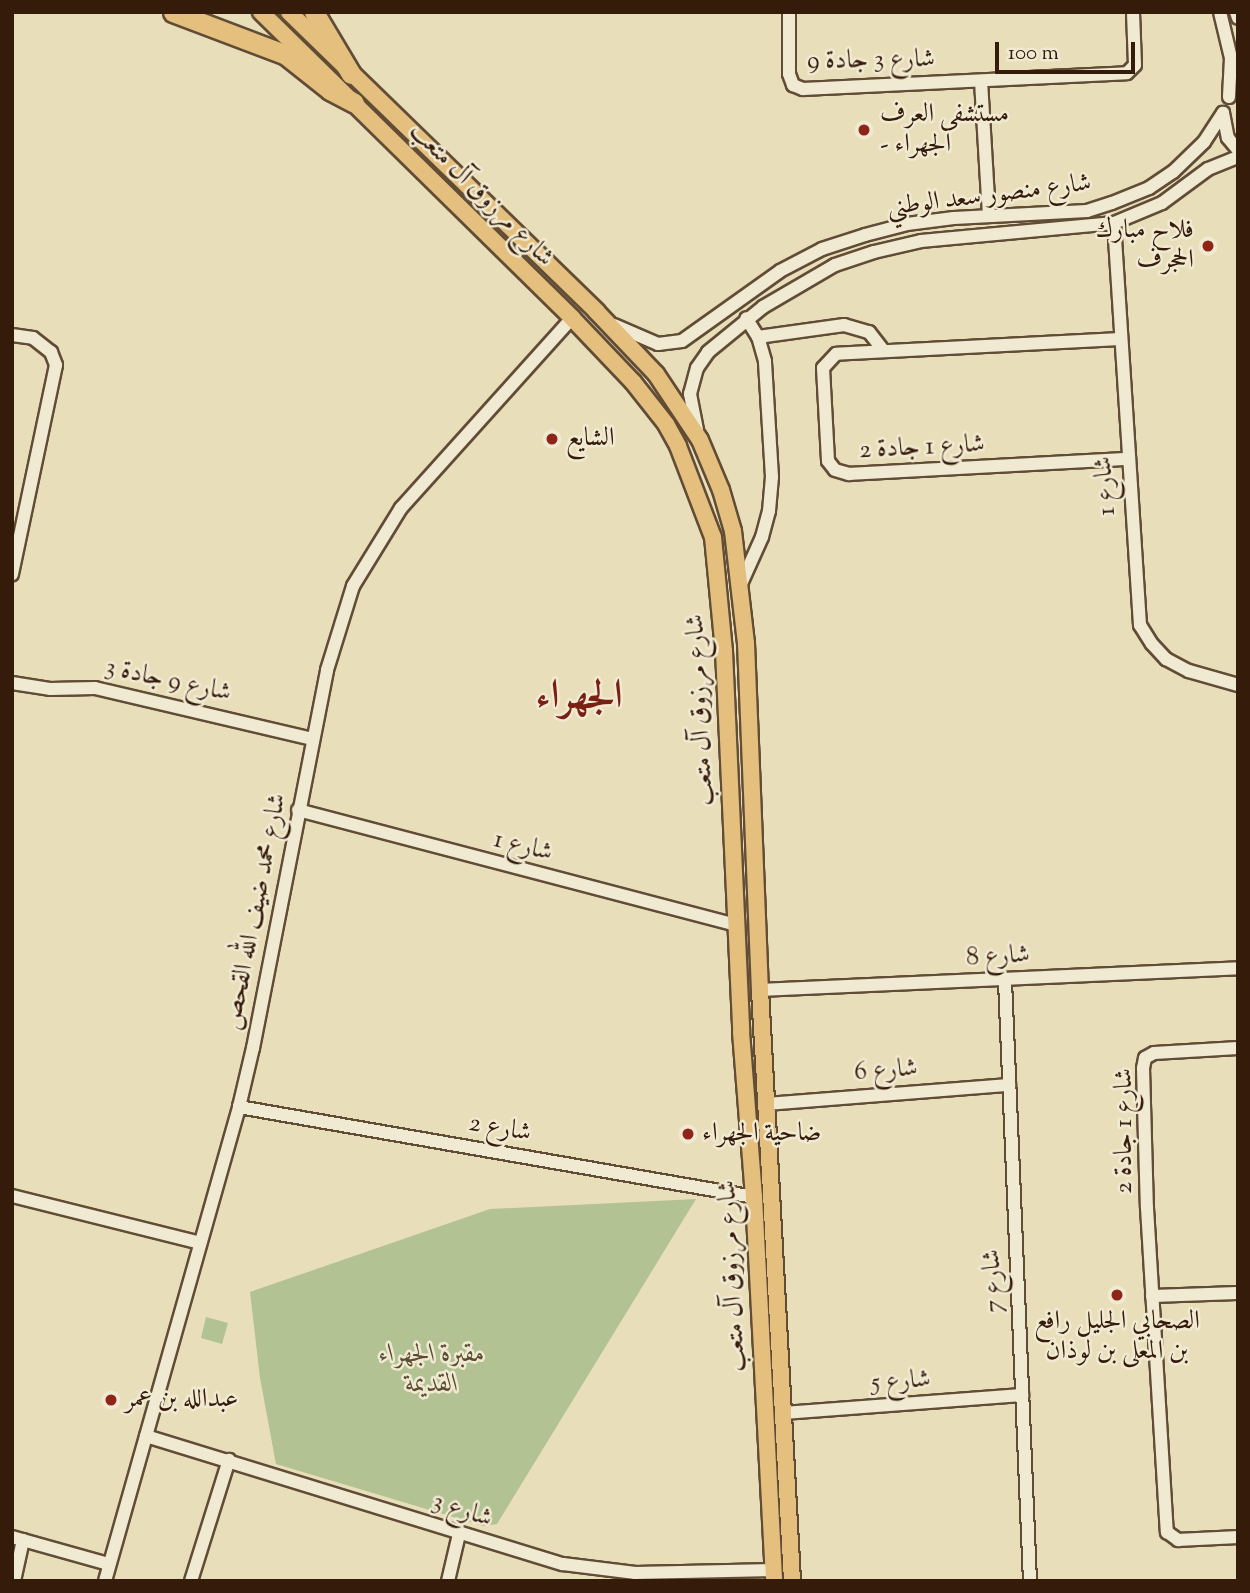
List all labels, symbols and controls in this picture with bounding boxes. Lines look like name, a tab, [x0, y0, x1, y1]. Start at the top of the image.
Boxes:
scale bar	[998, 28, 1138, 72]
text: 100 m	[1008, 39, 1059, 69]
street label: شارع 3 جادة 9	[807, 44, 935, 78]
place label: مستشفى العرف - الجهراء	[880, 99, 1009, 160]
street label: شارع مرزوق آل متعب	[402, 116, 560, 274]
marker: مستشفى العرف - الجهراء	[854, 120, 874, 140]
street label: شارع منصور سعد الوطني	[885, 168, 1093, 224]
place label: فلاح مبارك الحجرف	[1096, 215, 1194, 276]
marker: فلاح مبارك الحجرف	[1200, 238, 1216, 254]
place label: الشايع	[566, 423, 615, 455]
street label: شارع 1 جادة 2	[858, 429, 986, 467]
marker: الشايع	[544, 431, 560, 447]
street label: شارع 1	[1088, 455, 1124, 517]
street label: شارع مرزوق آل متعب	[680, 613, 722, 807]
street label: شارع 9 جادة 3	[102, 652, 234, 710]
district label: الجهراء	[535, 674, 623, 722]
street label: شارع محمد ضيف الله القحص	[218, 791, 294, 1033]
street label: شارع 1	[490, 825, 556, 869]
street label: شارع 8	[965, 940, 1031, 974]
street label: شارع 6	[853, 1053, 919, 1089]
street label: شارع 1 جادة 2	[1109, 1068, 1141, 1194]
street label: شارع 2	[466, 1108, 534, 1150]
place label: ضاحية الجهراء	[702, 1118, 822, 1150]
marker: ضاحية الجهراء	[680, 1126, 696, 1142]
street label: شارع مرزوق آل متعب	[712, 1179, 754, 1373]
street label: شارع 7	[977, 1248, 1011, 1314]
marker: الصحابي الجليل رافع بن المعلى بن لوذان	[1109, 1287, 1125, 1303]
place label: الصحابي الجليل رافع بن المعلى بن لوذان	[1034, 1306, 1200, 1368]
park label: مقبرة الجهراء القديمة	[379, 1339, 485, 1400]
street label: شارع 5	[870, 1364, 932, 1400]
place label: عبدالله بن عمر	[125, 1384, 238, 1416]
marker: عبدالله بن عمر	[103, 1392, 119, 1408]
street label: شارع 3	[428, 1487, 496, 1535]

